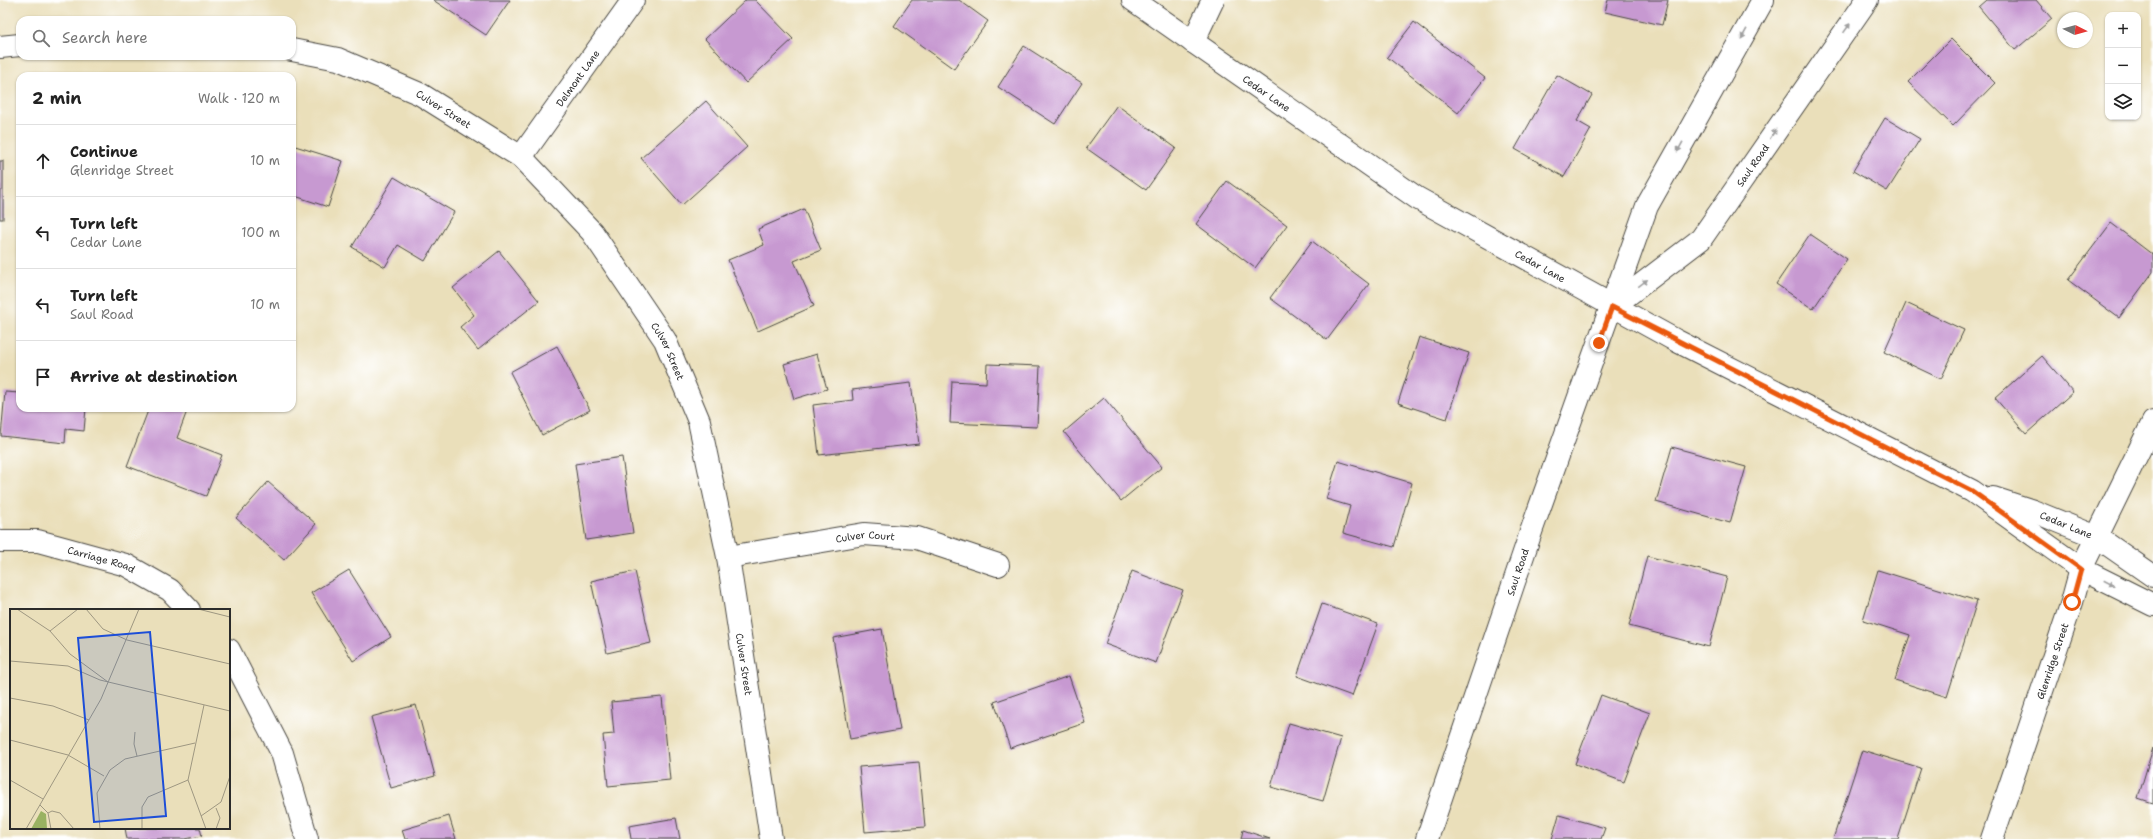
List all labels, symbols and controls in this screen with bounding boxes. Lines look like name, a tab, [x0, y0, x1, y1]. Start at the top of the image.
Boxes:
north arrow	[2057, 12, 2093, 48]
map controls	[2105, 12, 2141, 120]
button: +	[2105, 12, 2141, 48]
search box	[16, 16, 296, 60]
one-way arrow	[1843, 22, 1852, 33]
icon: search	[30, 27, 52, 49]
text: Search here	[62, 28, 148, 48]
one-way arrow	[1741, 28, 1747, 40]
street label: Delmont Lane	[553, 47, 602, 109]
button: −	[2105, 48, 2141, 84]
street label: Cedar Lane	[1240, 72, 1293, 115]
button: layers	[2105, 84, 2141, 120]
text: 2 min	[32, 87, 82, 109]
street label: Culver Street	[414, 87, 474, 131]
text: Walk · 120 m	[198, 90, 280, 107]
one-way arrow	[1769, 129, 1777, 139]
one-way arrow	[1677, 141, 1684, 153]
street label: Saul Road	[1733, 141, 1772, 189]
text: Continue	[70, 142, 138, 162]
icon: ahead	[32, 150, 54, 172]
text: 10 m	[250, 152, 280, 169]
text: Glenridge Street	[70, 162, 174, 179]
text: Turn left	[70, 214, 138, 234]
icon: left	[32, 222, 54, 244]
text: 100 m	[241, 224, 280, 241]
text: Cedar Lane	[70, 234, 142, 251]
street label: Cedar Lane	[1513, 247, 1568, 285]
one-way arrow	[1638, 279, 1649, 288]
text: Turn left	[70, 286, 138, 306]
icon: left	[32, 294, 54, 316]
text: 10 m	[250, 296, 280, 313]
text: Saul Road	[70, 306, 134, 323]
street label: Culver Street	[648, 320, 688, 382]
route end	[1590, 334, 1608, 352]
icon: arrive	[32, 366, 54, 388]
text: Arrive at destination	[70, 367, 238, 387]
street label: Cedar Lane	[2038, 508, 2095, 541]
street label: Culver Court	[834, 527, 895, 545]
street label: Carriage Road	[66, 543, 138, 576]
street label: Saul Road	[1503, 546, 1532, 597]
one-way arrow	[2103, 580, 2114, 586]
route start	[2063, 593, 2081, 611]
inset map	[10, 609, 230, 829]
street label: Glenridge Street	[2033, 621, 2071, 701]
street label: Culver Street	[733, 632, 756, 696]

